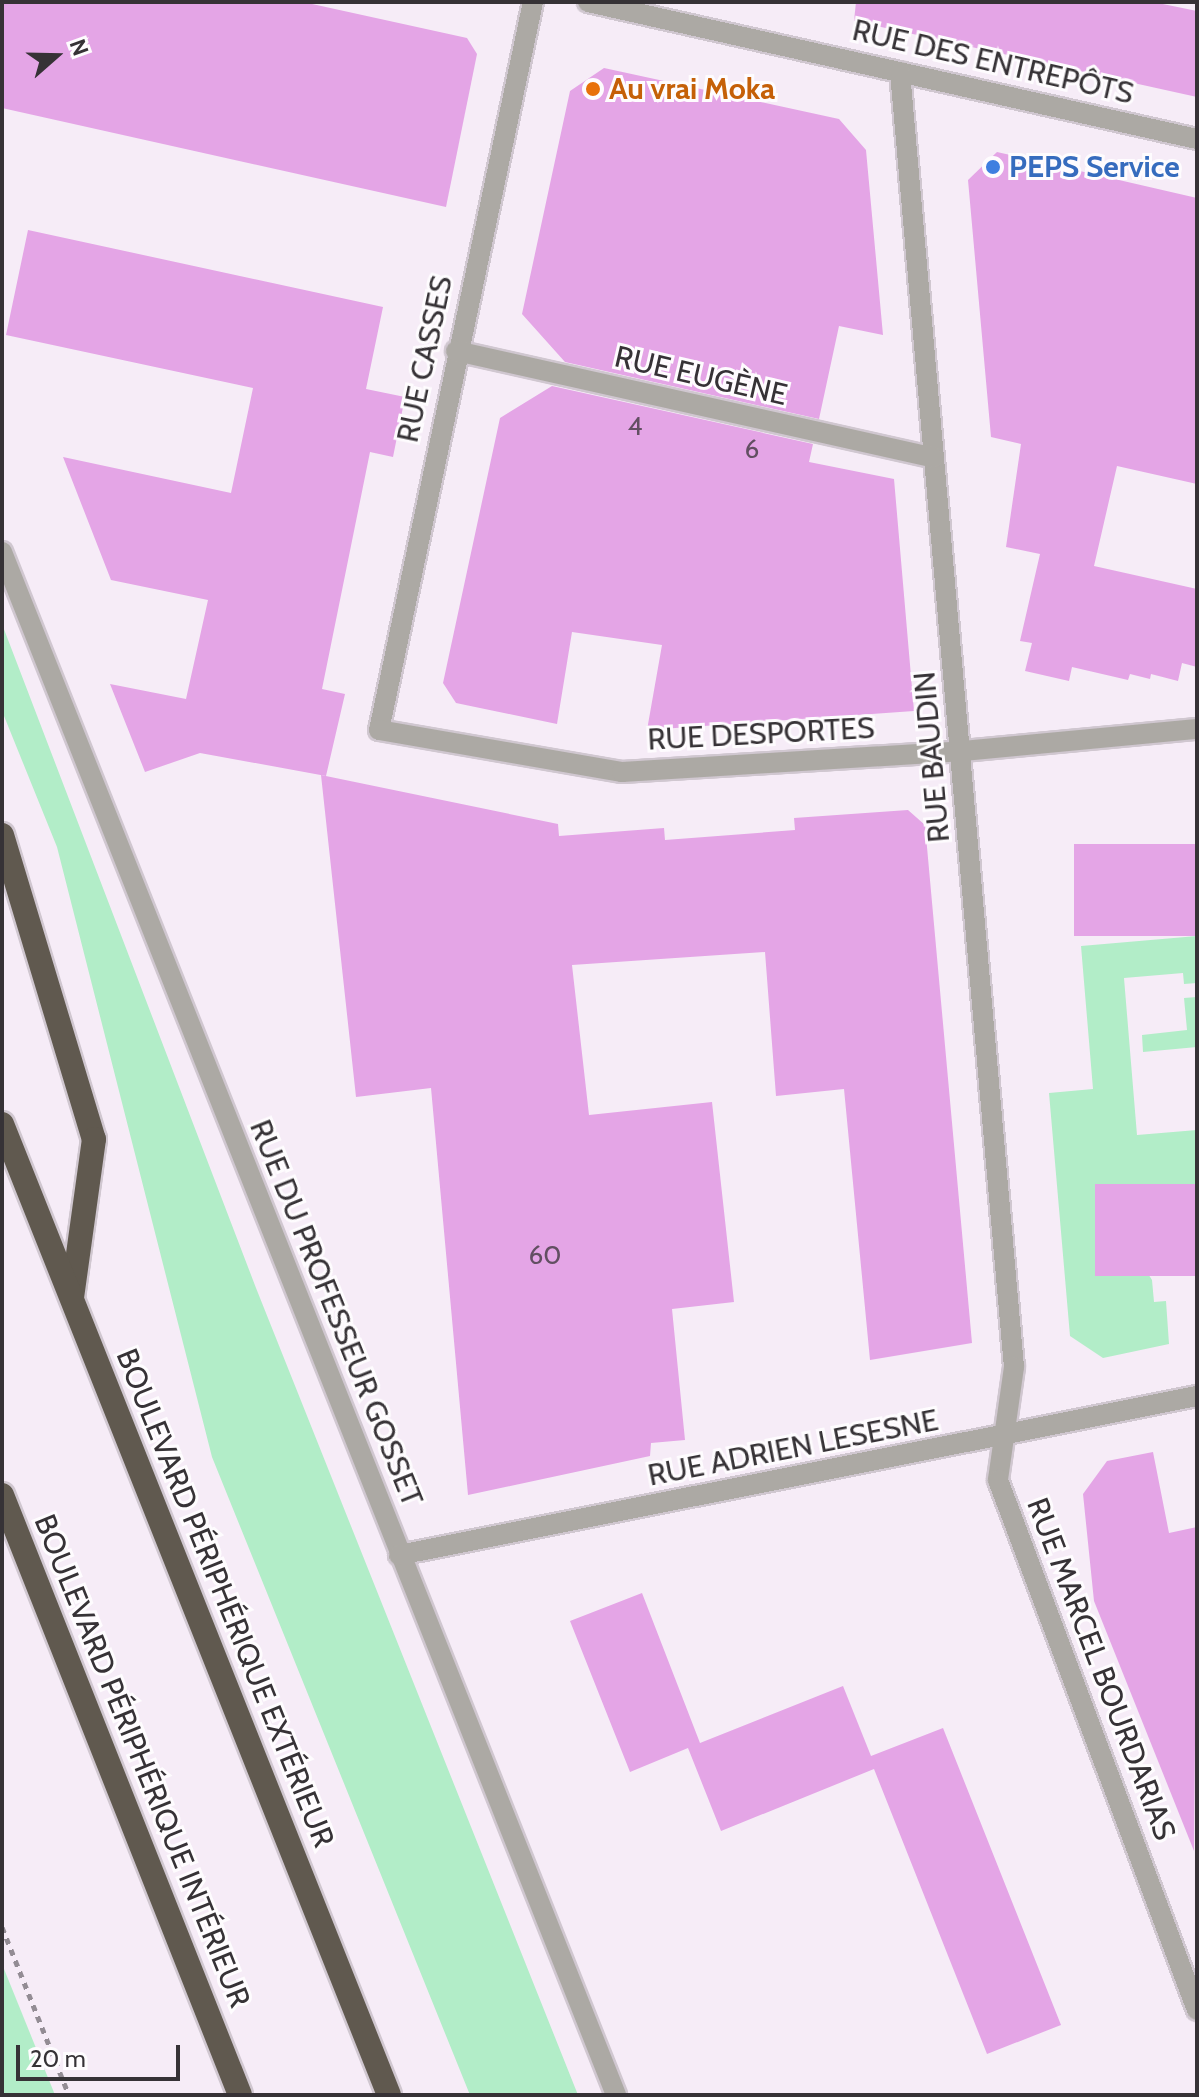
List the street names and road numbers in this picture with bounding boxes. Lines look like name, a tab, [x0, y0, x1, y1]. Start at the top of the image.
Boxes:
street label: RUE DES ENTREPÔTS	[849, 12, 1137, 112]
street label: RUE CASSES	[390, 272, 460, 446]
street label: RUE EUGÈNE	[611, 339, 791, 413]
street label: RUE BAUDIN	[907, 670, 957, 844]
street label: RUE DESPORTES	[647, 710, 875, 758]
street label: RUE DU PROFESSEUR GOSSET	[242, 1115, 430, 1511]
street label: BOULEVARD PÉRIPHÉRIQUE EXTÉRIEUR	[108, 1344, 342, 1852]
street label: RUE ADRIEN LESESNE	[645, 1402, 941, 1494]
street label: RUE MARCEL BOURDARIAS	[1019, 1493, 1183, 1845]
street label: BOULEVARD PÉRIPHÉRIQUE INTÉRIEUR	[26, 1509, 258, 2013]

